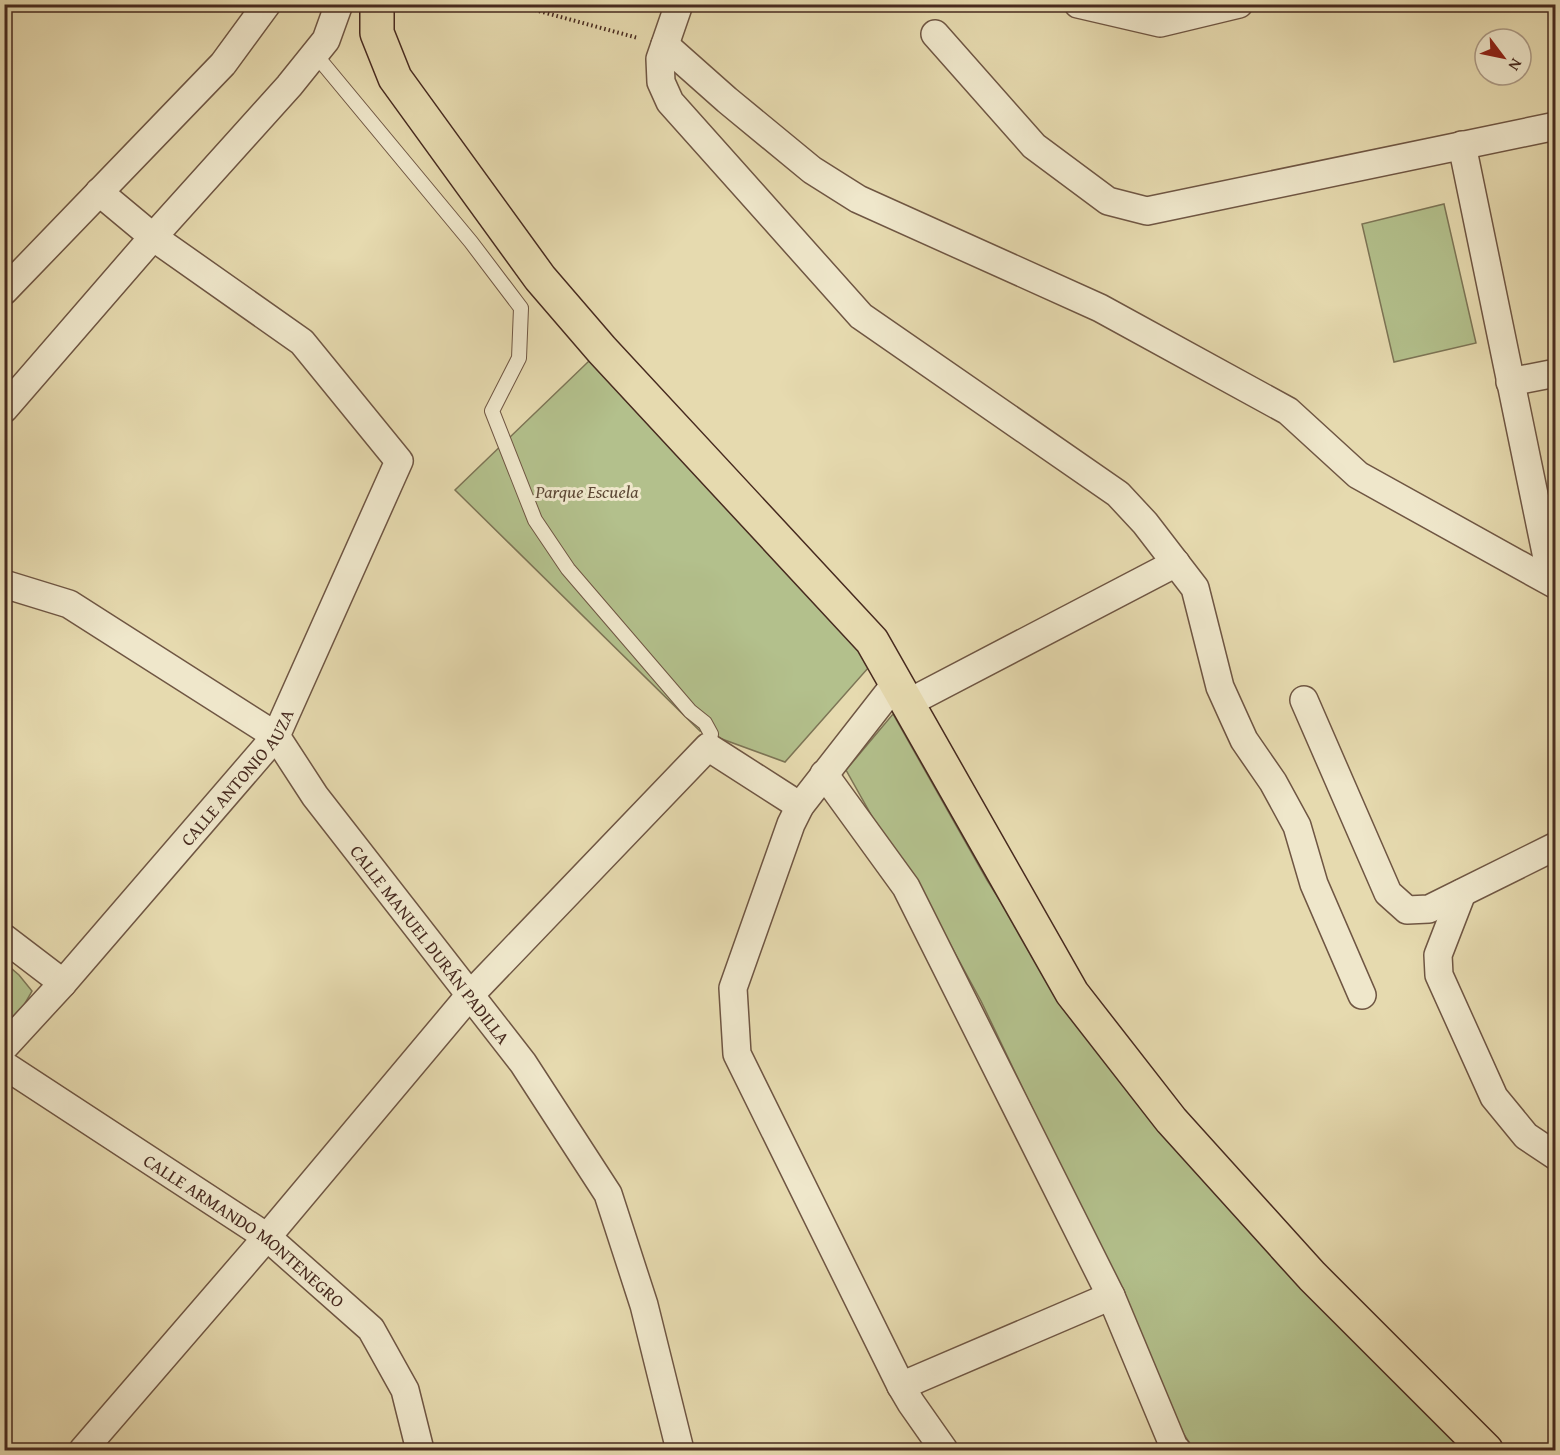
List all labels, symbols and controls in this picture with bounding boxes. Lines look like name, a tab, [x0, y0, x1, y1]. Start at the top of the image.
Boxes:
north arrow	[1473, 27, 1533, 87]
text: N	[1503, 54, 1529, 76]
park label: Parque Escuela	[534, 478, 639, 505]
street label: CALLE ANTONIO AUZA	[174, 704, 300, 852]
street label: CALLE MANUEL DURÁN PADILLA	[344, 839, 517, 1050]
street label: CALLE ARMANDO MONTENEGRO	[138, 1146, 351, 1314]

